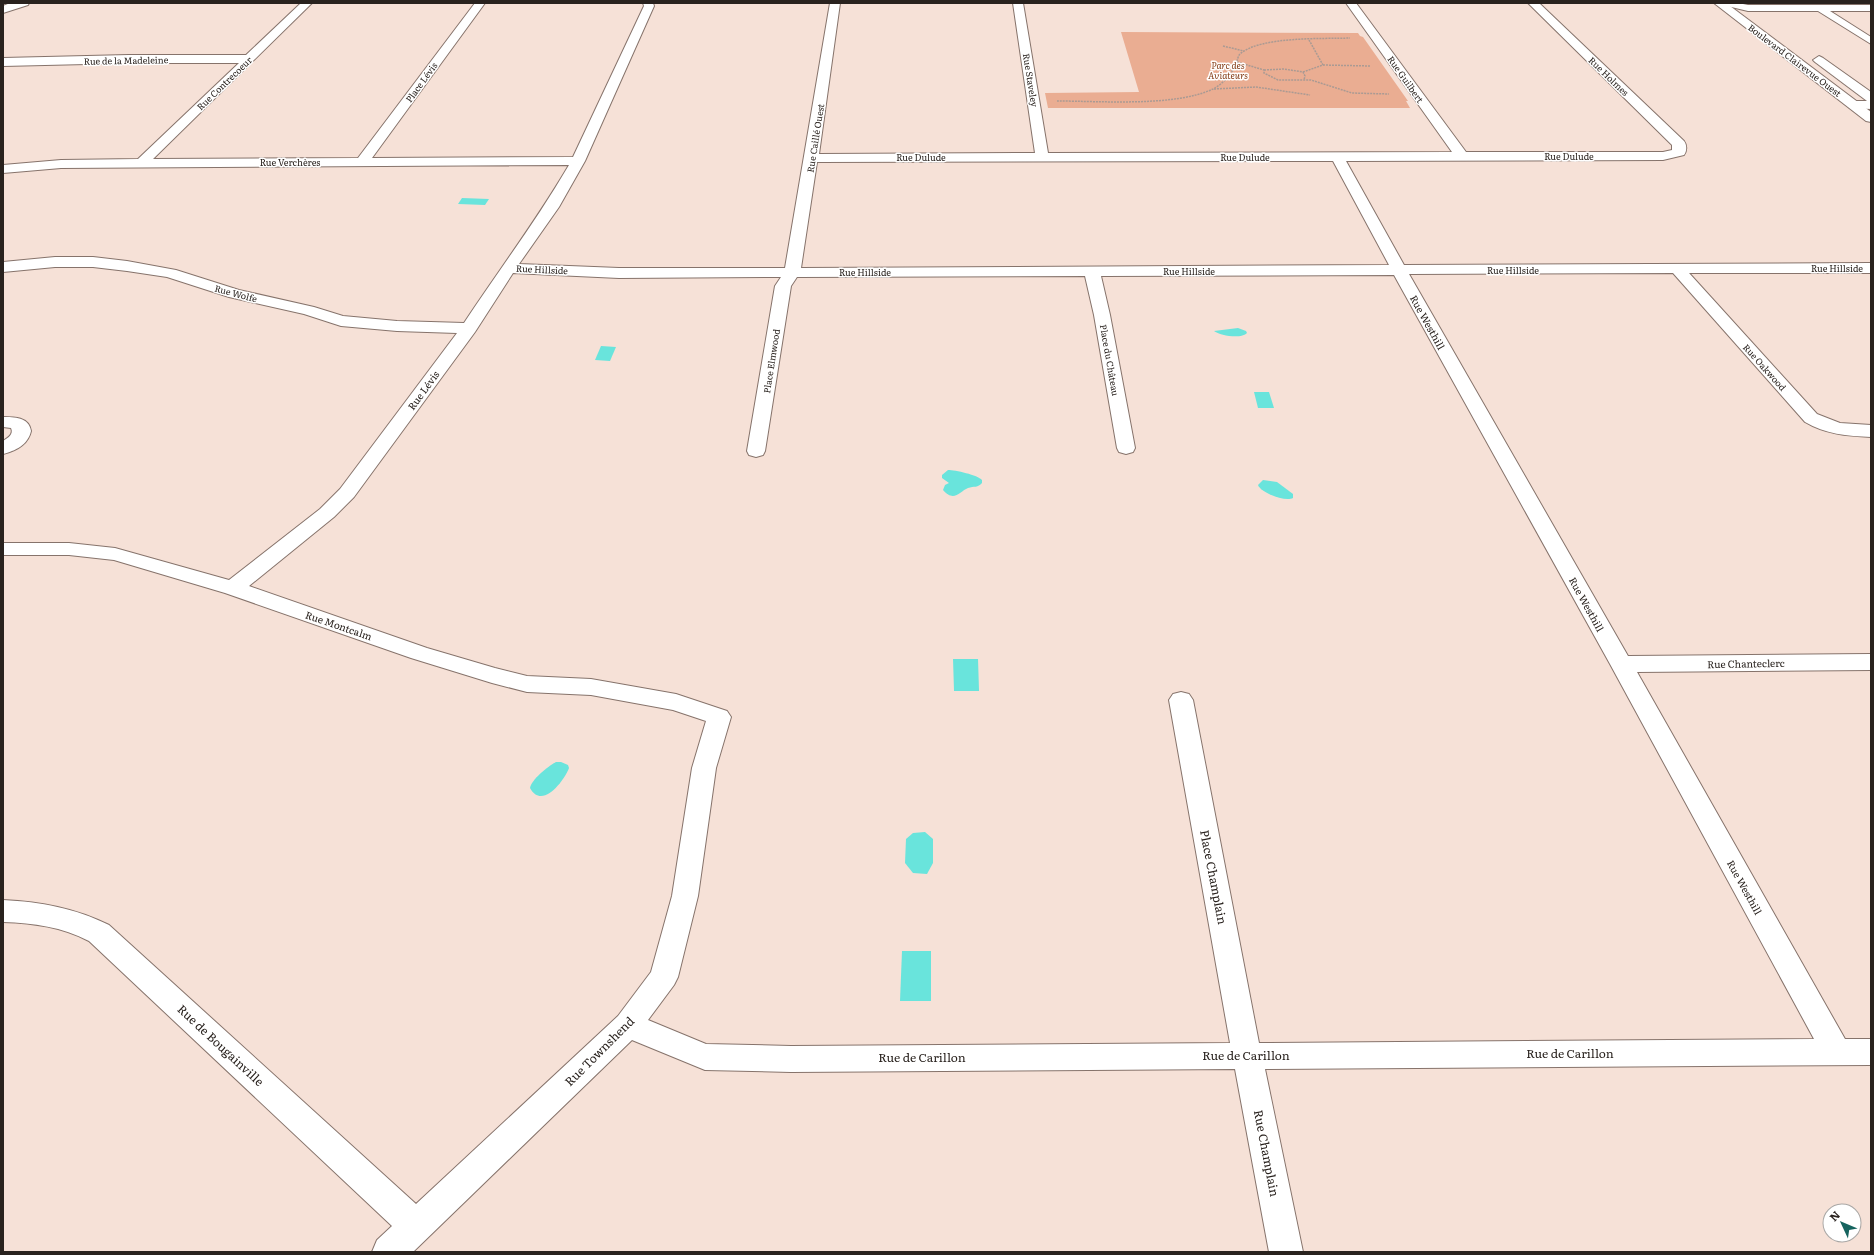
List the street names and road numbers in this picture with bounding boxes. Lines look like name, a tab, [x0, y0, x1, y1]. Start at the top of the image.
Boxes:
street label: Boulevard Clairevue Ouest	[1745, 20, 1845, 100]
street label: Rue de la Madeleine	[84, 52, 169, 68]
street label: Rue Contrecoeur	[193, 52, 255, 113]
street label: Rue Staveley	[1020, 52, 1042, 109]
street label: Rue Guilbert	[1385, 53, 1428, 106]
street label: Rue Holmes	[1586, 53, 1632, 99]
street label: Place Lévis	[402, 59, 440, 105]
street label: Rue Caillé Ouest	[803, 102, 827, 173]
street label: Rue Dulude	[1544, 149, 1594, 163]
street label: Rue Dulude	[896, 150, 946, 164]
street label: Rue Dulude	[1220, 150, 1270, 164]
street label: Rue Verchères	[260, 155, 320, 169]
street label: Rue Hillside	[516, 261, 569, 277]
street label: Rue Hillside	[1811, 261, 1863, 275]
street label: Rue Hillside	[1487, 263, 1539, 277]
street label: Rue Hillside	[1163, 264, 1215, 278]
street label: Rue Hillside	[839, 265, 891, 279]
street label: Rue Wolfe	[213, 281, 259, 305]
street label: Rue Westhill	[1407, 292, 1450, 353]
street label: Place du Château	[1097, 323, 1123, 397]
street label: Place Elmwood	[759, 327, 783, 394]
street label: Rue Oakwood	[1740, 340, 1790, 394]
street label: Rue Lévis	[404, 367, 443, 413]
street label: Rue Westhill	[1566, 574, 1609, 635]
street label: Rue Montcalm	[304, 607, 375, 644]
street label: Rue Chanteclerc	[1707, 655, 1785, 671]
street label: Place Champlain	[1196, 828, 1232, 926]
street label: Rue Westhill	[1724, 857, 1767, 918]
street label: Rue de Bougainville	[174, 1000, 268, 1090]
street label: Rue Townshend	[560, 1012, 638, 1090]
street label: Rue de Carillon	[1526, 1044, 1614, 1062]
street label: Rue de Carillon	[1202, 1046, 1290, 1064]
street label: Rue de Carillon	[878, 1048, 966, 1066]
street label: Rue Champlain	[1250, 1108, 1284, 1198]

